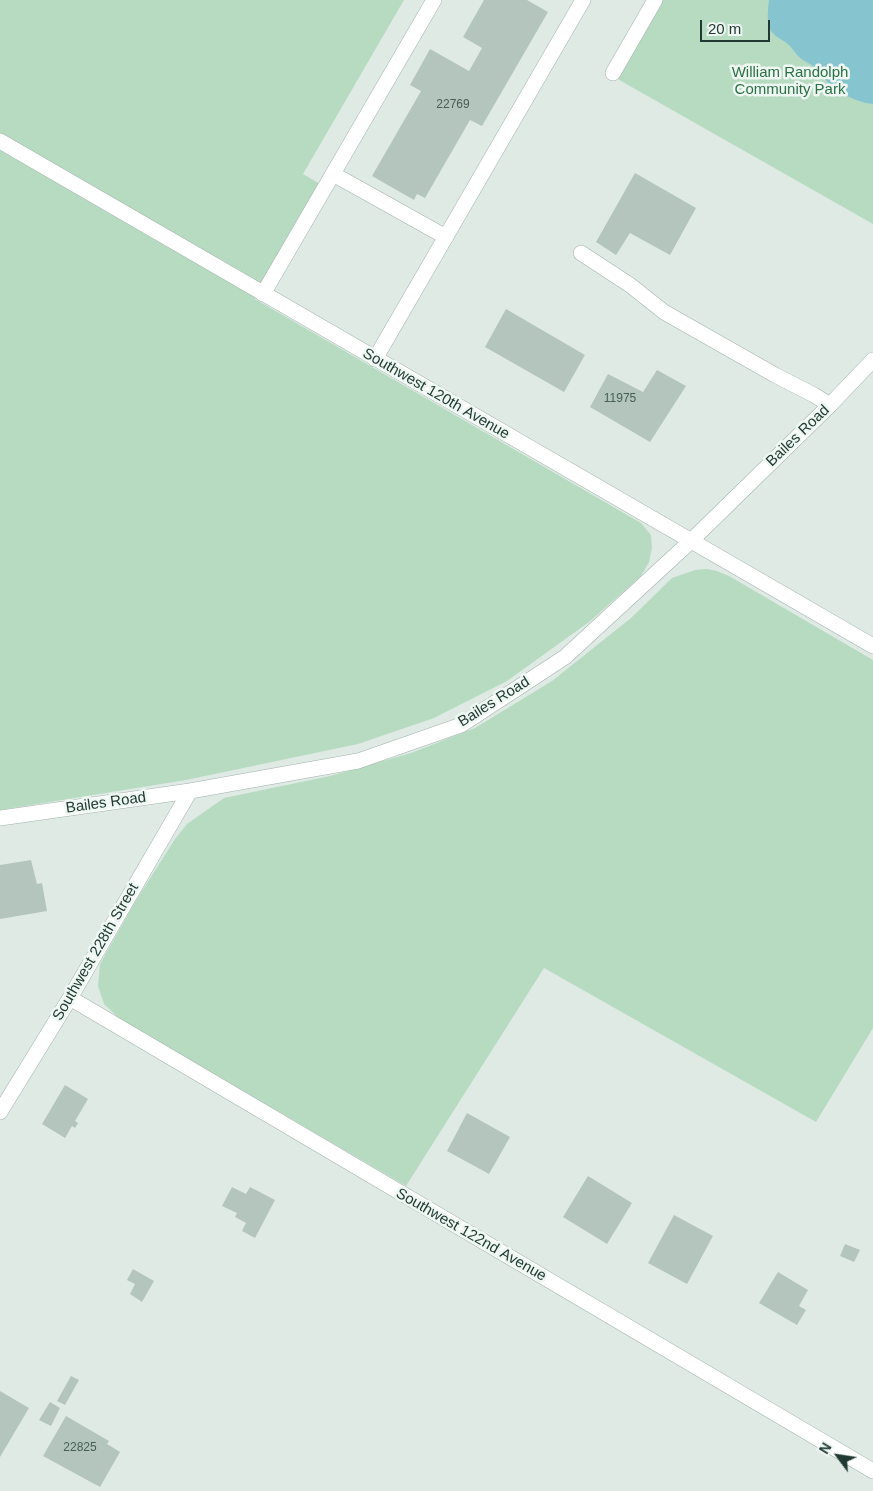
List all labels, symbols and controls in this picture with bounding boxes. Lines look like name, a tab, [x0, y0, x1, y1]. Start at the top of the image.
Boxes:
scale bar	[703, 10, 773, 42]
text: 20 m	[708, 20, 741, 37]
park label: William Randolph Community Park	[732, 64, 848, 99]
house number: 22769	[436, 98, 470, 112]
street label: Southwest 120th Avenue	[359, 345, 513, 443]
house number: 11975	[604, 392, 636, 406]
street label: Bailes Road	[763, 401, 833, 471]
street label: Bailes Road	[455, 673, 533, 731]
street label: Bailes Road	[65, 788, 147, 818]
street label: Southwest 228th Street	[49, 880, 143, 1024]
street label: Southwest 122nd Avenue	[393, 1185, 549, 1285]
north arrow	[813, 1431, 863, 1481]
text: N	[816, 1440, 835, 1457]
house number: 22825	[63, 1441, 97, 1455]

